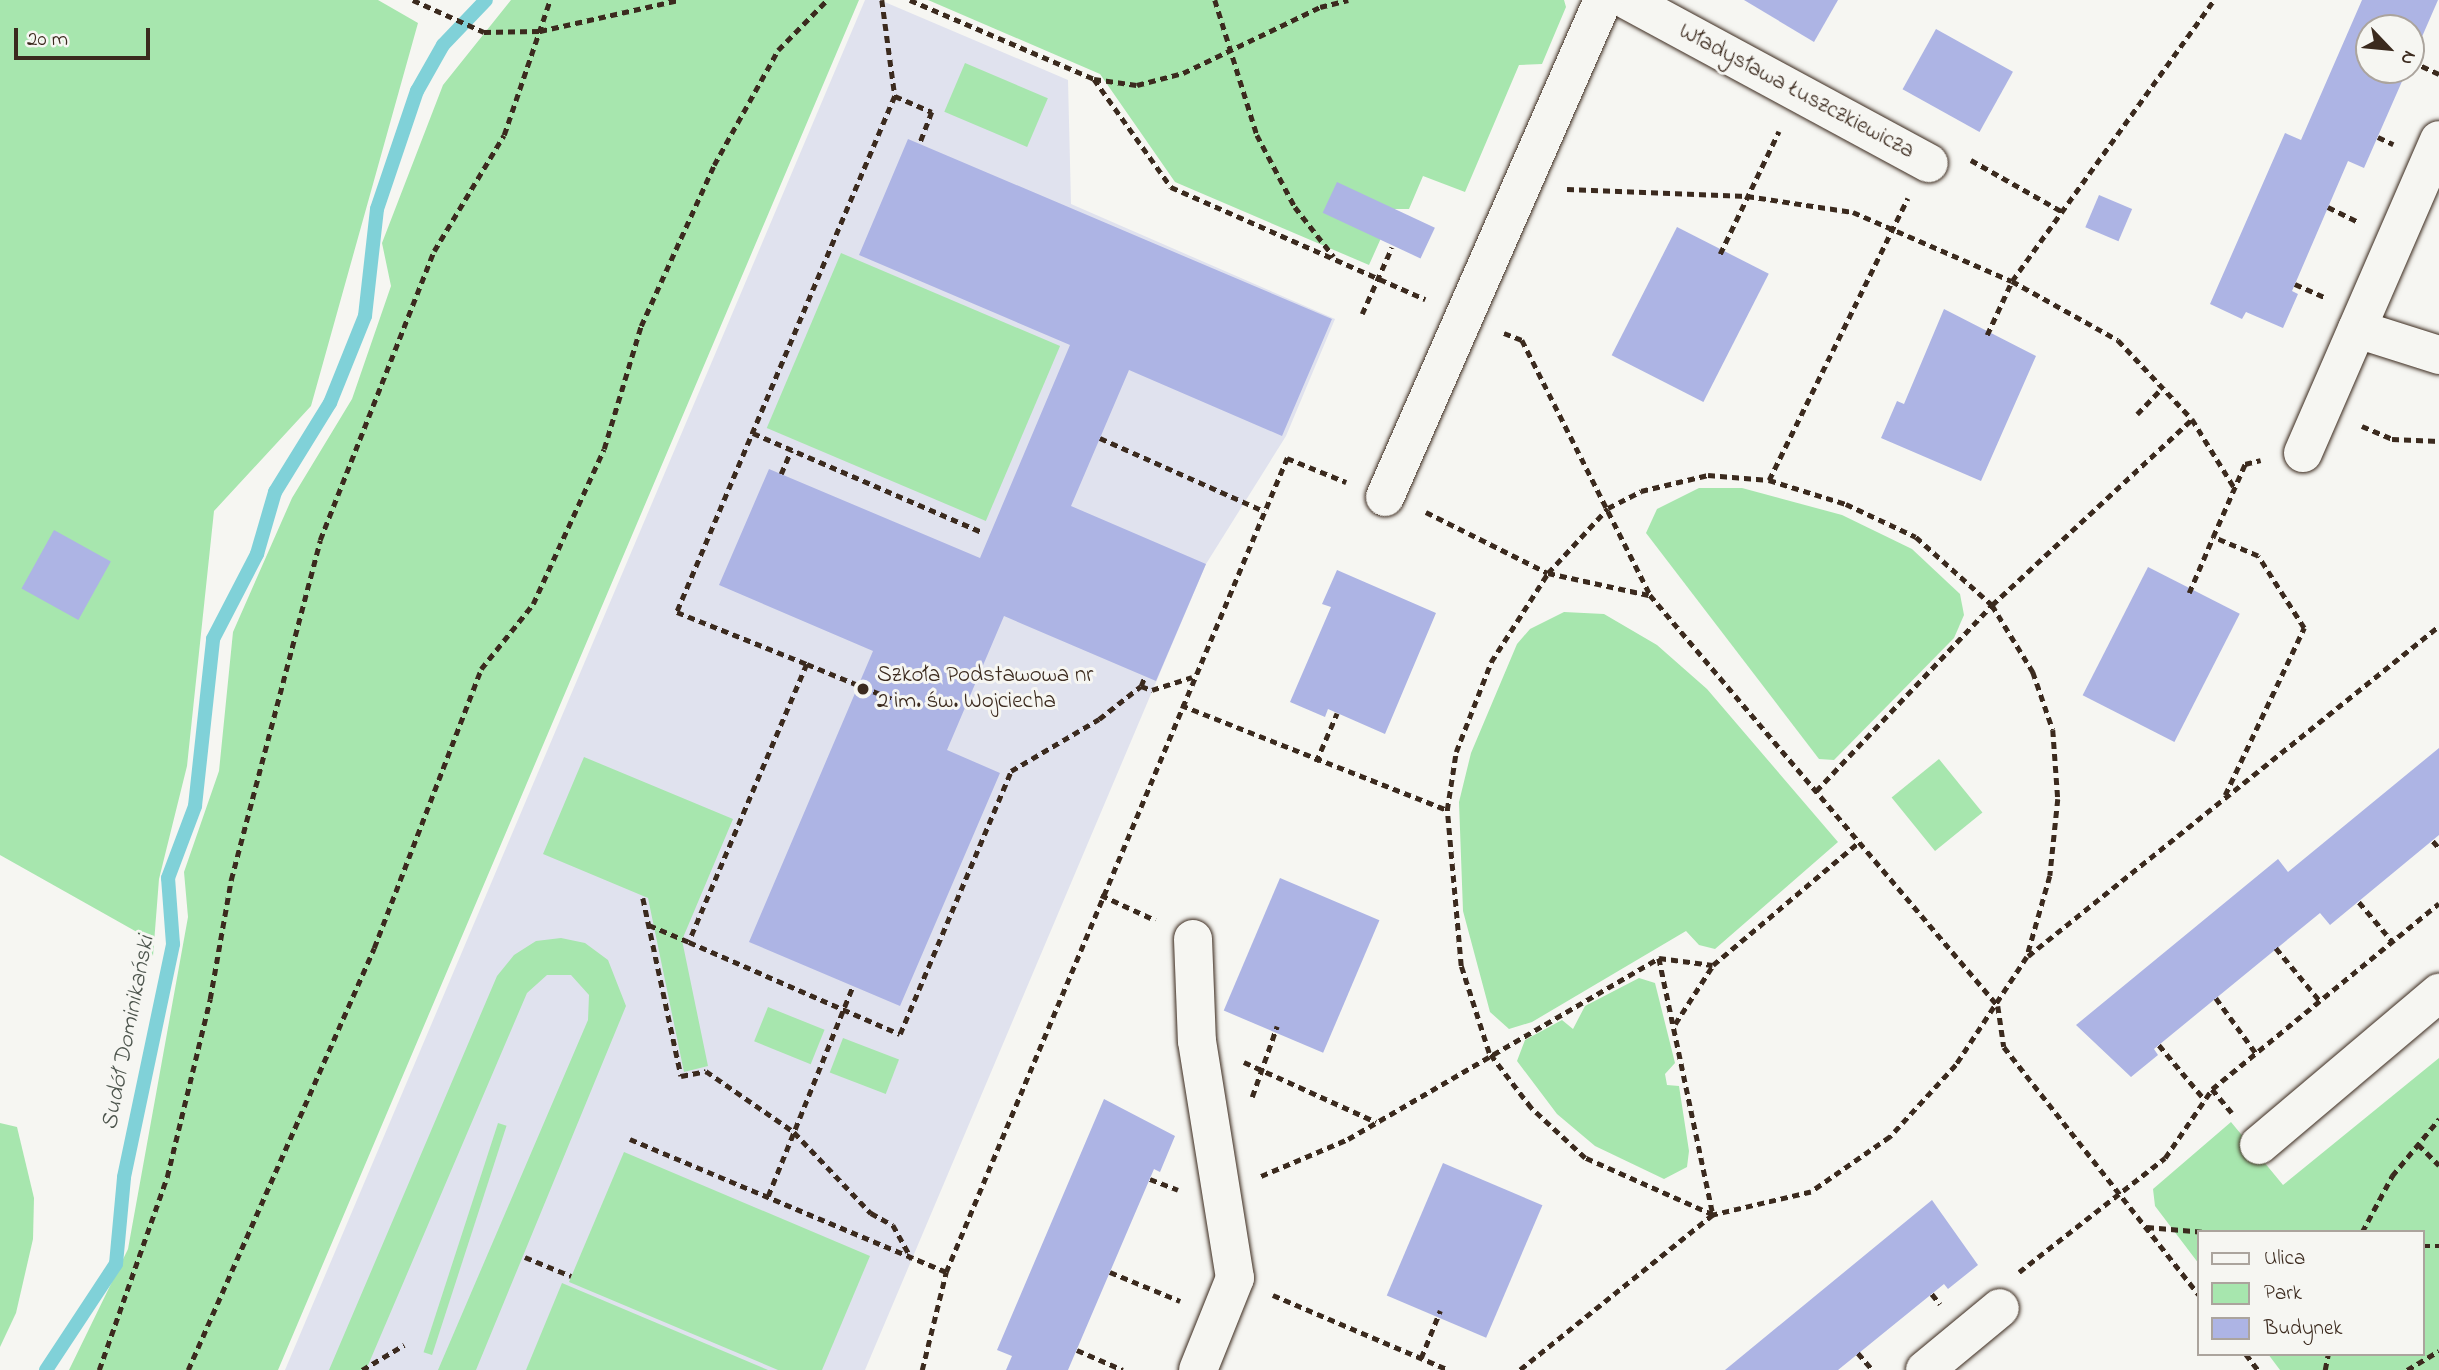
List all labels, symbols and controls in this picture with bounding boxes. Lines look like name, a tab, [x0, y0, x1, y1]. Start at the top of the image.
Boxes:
scale bar	[18, 14, 154, 58]
north arrow	[2355, 14, 2425, 84]
street label: Władysława Łuszczkiewicza	[1674, 18, 1918, 166]
text: 20 m	[27, 25, 68, 55]
text: N	[2393, 46, 2422, 69]
place label: Szkoła Podstawowa nr 2 im. św. Wojciecha	[877, 662, 1093, 716]
marker: Szkoła Podstawowa nr 2 im. św. Wojciecha	[855, 681, 871, 697]
water label: Sudół Dominikański	[96, 933, 162, 1133]
legend	[2198, 1230, 2425, 1356]
text: Ulica	[2264, 1244, 2305, 1274]
text: Park	[2264, 1279, 2302, 1309]
text: Budynek	[2264, 1314, 2343, 1344]

